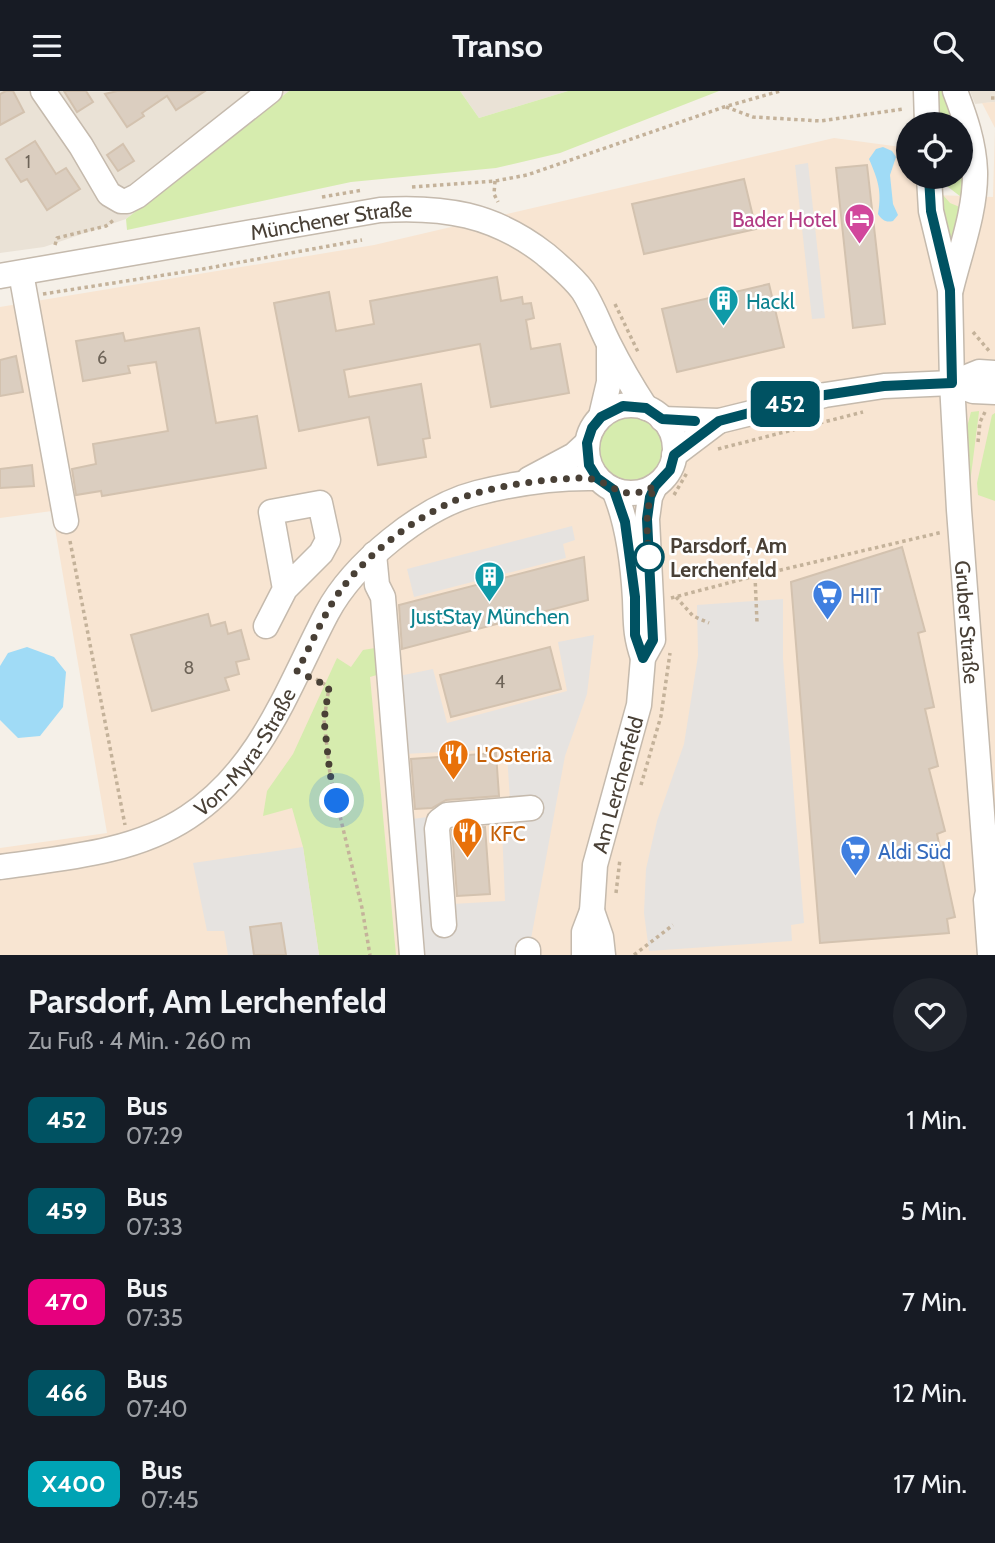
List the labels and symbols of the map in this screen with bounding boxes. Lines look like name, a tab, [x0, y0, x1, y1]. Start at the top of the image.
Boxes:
house number: 1	[25, 151, 31, 173]
street label: Münchener Straße	[248, 197, 412, 245]
hotel icon: Bader Hotel	[843, 202, 877, 246]
place label: Bader Hotel	[732, 207, 837, 232]
building icon: Hackl	[706, 284, 740, 328]
place label: Hackl	[746, 289, 795, 314]
house number: 6	[97, 347, 107, 369]
line badge: 452	[745, 381, 825, 427]
place label: Parsdorf, Am Lerchenfeld	[670, 533, 787, 582]
marker: Parsdorf, Am Lerchenfeld	[634, 542, 664, 572]
building icon: JustStay München	[473, 559, 507, 603]
street label: Gruber Straße	[950, 559, 985, 685]
supermarket icon: HIT	[810, 578, 844, 622]
place label: HIT	[850, 583, 881, 608]
place label: JustStay München	[410, 604, 569, 629]
house number: 8	[184, 657, 194, 679]
house number: 4	[495, 671, 505, 693]
street label: Von-Myra-Straße	[189, 683, 301, 821]
street label: Am Lerchenfeld	[586, 713, 648, 856]
restaurant icon: L'Osteria	[436, 737, 470, 781]
place label: L'Osteria	[476, 742, 552, 767]
your location	[319, 783, 354, 818]
restaurant icon: KFC	[450, 816, 484, 860]
place label: KFC	[490, 821, 526, 846]
supermarket icon: Aldi Süd	[838, 834, 872, 878]
place label: Aldi Süd	[878, 839, 951, 864]

